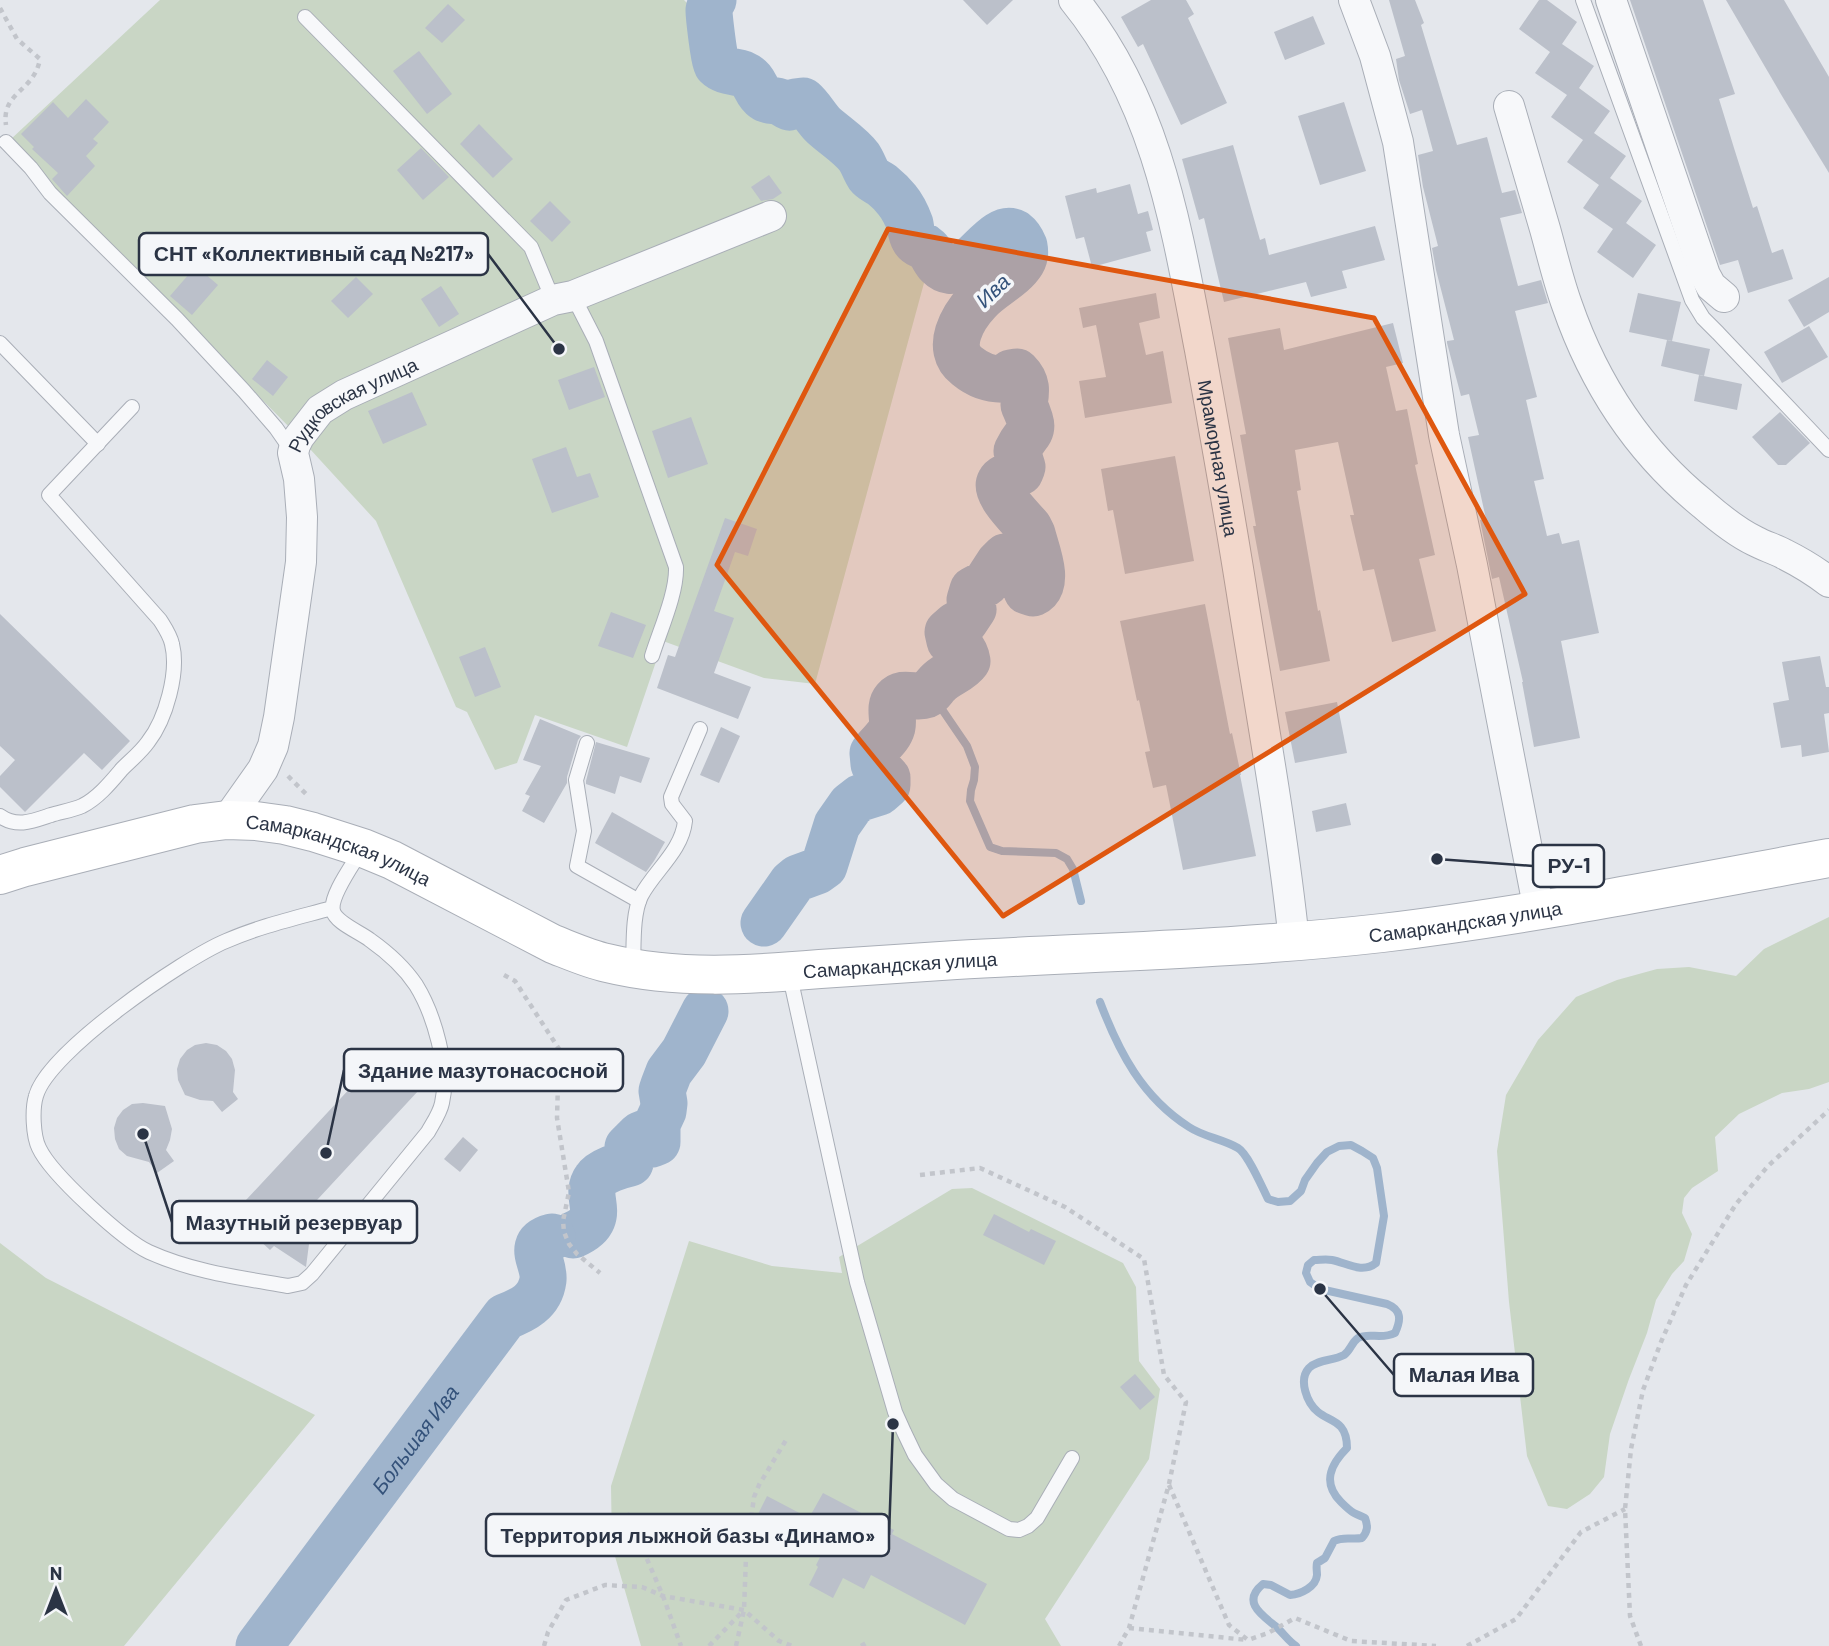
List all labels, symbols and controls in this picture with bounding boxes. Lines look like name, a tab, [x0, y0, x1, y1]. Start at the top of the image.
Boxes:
callout: СНТ «Коллективный сад №217»	[139, 233, 488, 275]
text: СНТ «Коллективный сад №217»	[154, 240, 474, 265]
water label: Ива	[970, 268, 1014, 312]
street label: Рудковская улица	[282, 352, 421, 456]
street label: Мраморная улица	[1194, 378, 1244, 538]
street label: Самаркандская улица	[245, 809, 435, 890]
callout: РУ-1	[1533, 845, 1604, 887]
text: РУ-1	[1548, 852, 1590, 877]
street label: Самаркандская улица	[1367, 895, 1564, 946]
street label: Самаркандская улица	[802, 946, 998, 982]
callout: Здание мазутонасосной	[344, 1049, 623, 1091]
text: Здание мазутонасосной	[358, 1057, 608, 1082]
callout: Мазутный резервуар	[172, 1201, 417, 1243]
text: Мазутный резервуар	[185, 1209, 403, 1234]
callout: Малая Ива	[1394, 1354, 1533, 1396]
text: Малая Ива	[1409, 1361, 1519, 1386]
water label: Большая Ива	[365, 1379, 463, 1498]
callout: Территория лыжной базы «Динамо»	[486, 1514, 889, 1556]
text: Территория лыжной базы «Динамо»	[500, 1522, 876, 1547]
north arrow	[21, 1555, 91, 1625]
text: N	[50, 1561, 62, 1584]

